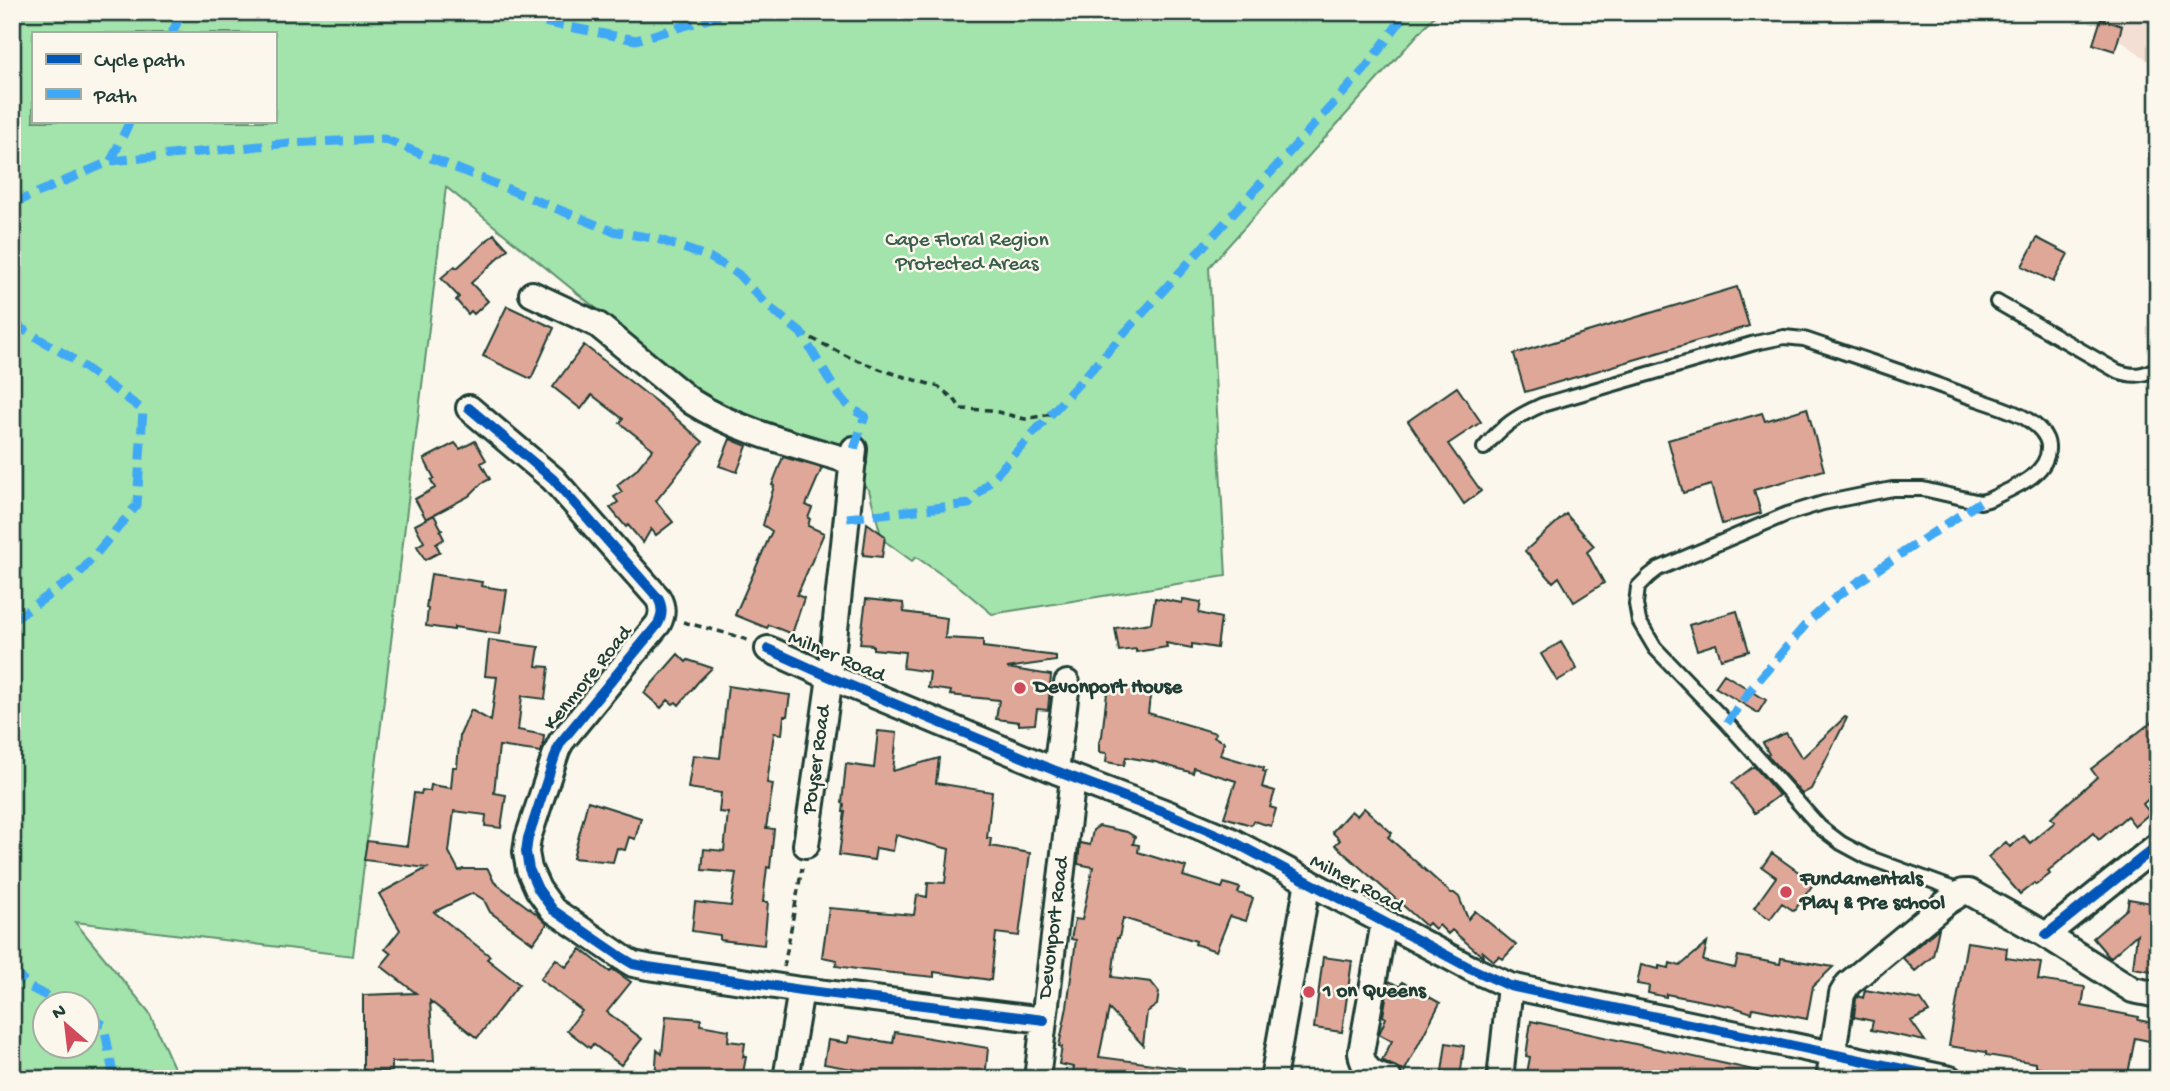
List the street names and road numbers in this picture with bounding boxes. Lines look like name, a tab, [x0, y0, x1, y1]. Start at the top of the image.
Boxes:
street label: Kenmore Road	[539, 620, 640, 736]
street label: Milner Road	[784, 626, 890, 690]
street label: Poyser Road	[798, 702, 838, 817]
street label: Milner Road	[1305, 850, 1409, 921]
street label: Devonport Road	[1034, 854, 1076, 1002]

